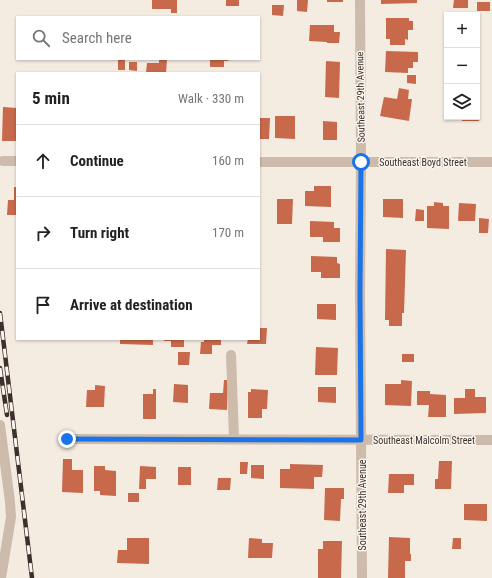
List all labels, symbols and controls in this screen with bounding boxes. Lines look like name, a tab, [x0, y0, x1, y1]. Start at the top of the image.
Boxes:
map controls	[444, 12, 480, 120]
button: +	[444, 12, 480, 48]
search box	[16, 16, 260, 60]
icon: search	[30, 27, 52, 49]
text: Search here	[62, 29, 132, 47]
button: −	[444, 48, 480, 84]
street label: Southeast 29th Avenue	[354, 51, 367, 143]
button: layers	[444, 84, 480, 120]
text: 5 min	[32, 88, 70, 108]
text: Walk · 330 m	[178, 91, 244, 106]
icon: ahead	[32, 150, 54, 172]
text: Continue	[70, 152, 124, 170]
text: 160 m	[212, 153, 244, 168]
route start	[352, 153, 370, 171]
street label: Southeast Boyd Street	[379, 157, 467, 168]
icon: right	[32, 222, 54, 244]
text: Turn right	[70, 224, 129, 242]
text: 170 m	[212, 225, 244, 240]
icon: arrive	[32, 294, 54, 316]
text: Arrive at destination	[70, 296, 193, 314]
route end	[58, 430, 76, 448]
street label: Southeast Malcolm Street	[373, 435, 475, 446]
street label: Southeast 29th Avenue	[357, 459, 368, 550]

